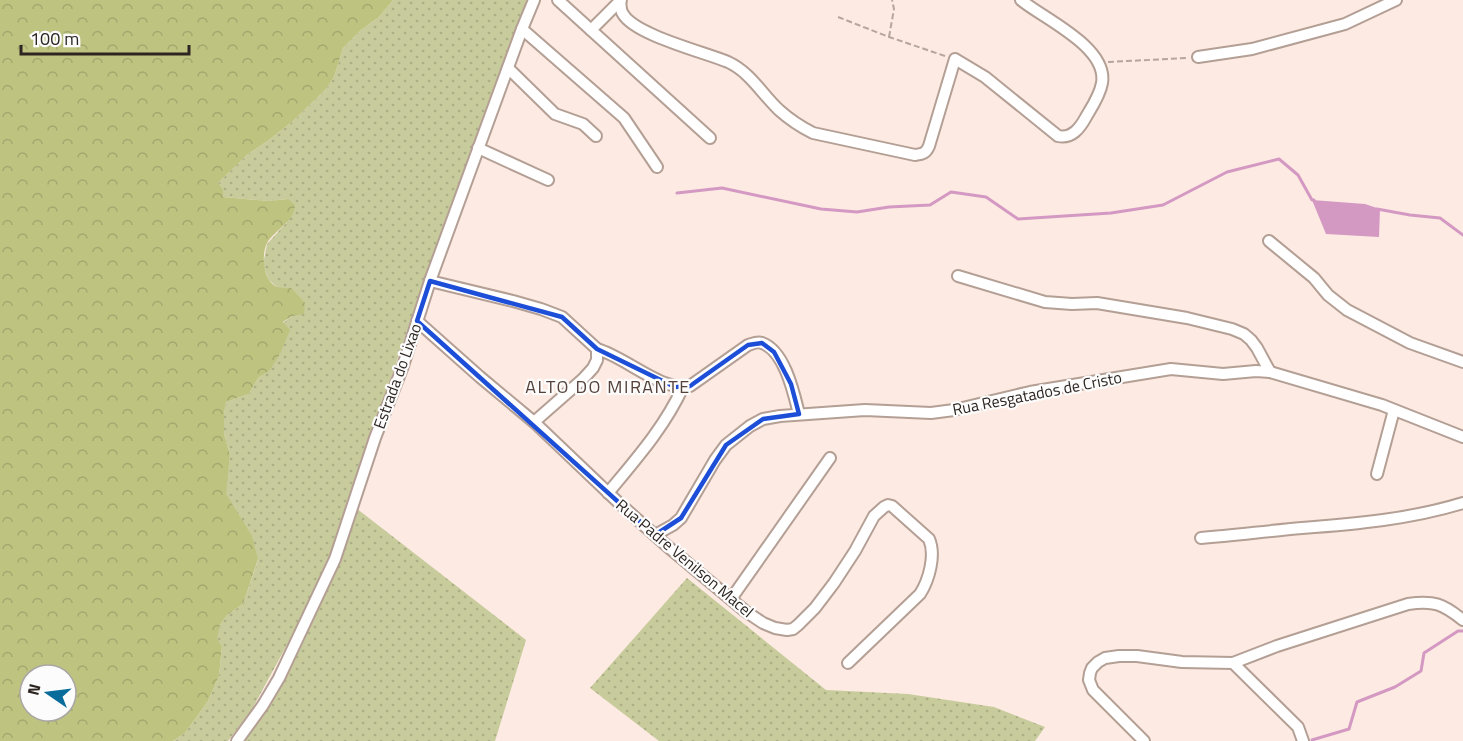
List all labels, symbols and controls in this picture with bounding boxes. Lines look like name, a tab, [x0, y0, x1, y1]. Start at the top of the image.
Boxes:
scale bar	[21, 18, 189, 56]
text: 100 m	[30, 25, 79, 52]
street label: Estrada do Lixao	[367, 320, 427, 432]
street label: Rua Resgatados de Cristo	[950, 365, 1124, 421]
district label: ALTO DO MIRANTE	[525, 373, 691, 400]
street label: Rua Padre Venilson Macel	[611, 493, 759, 623]
north arrow	[18, 663, 78, 723]
text: N	[20, 681, 46, 698]

